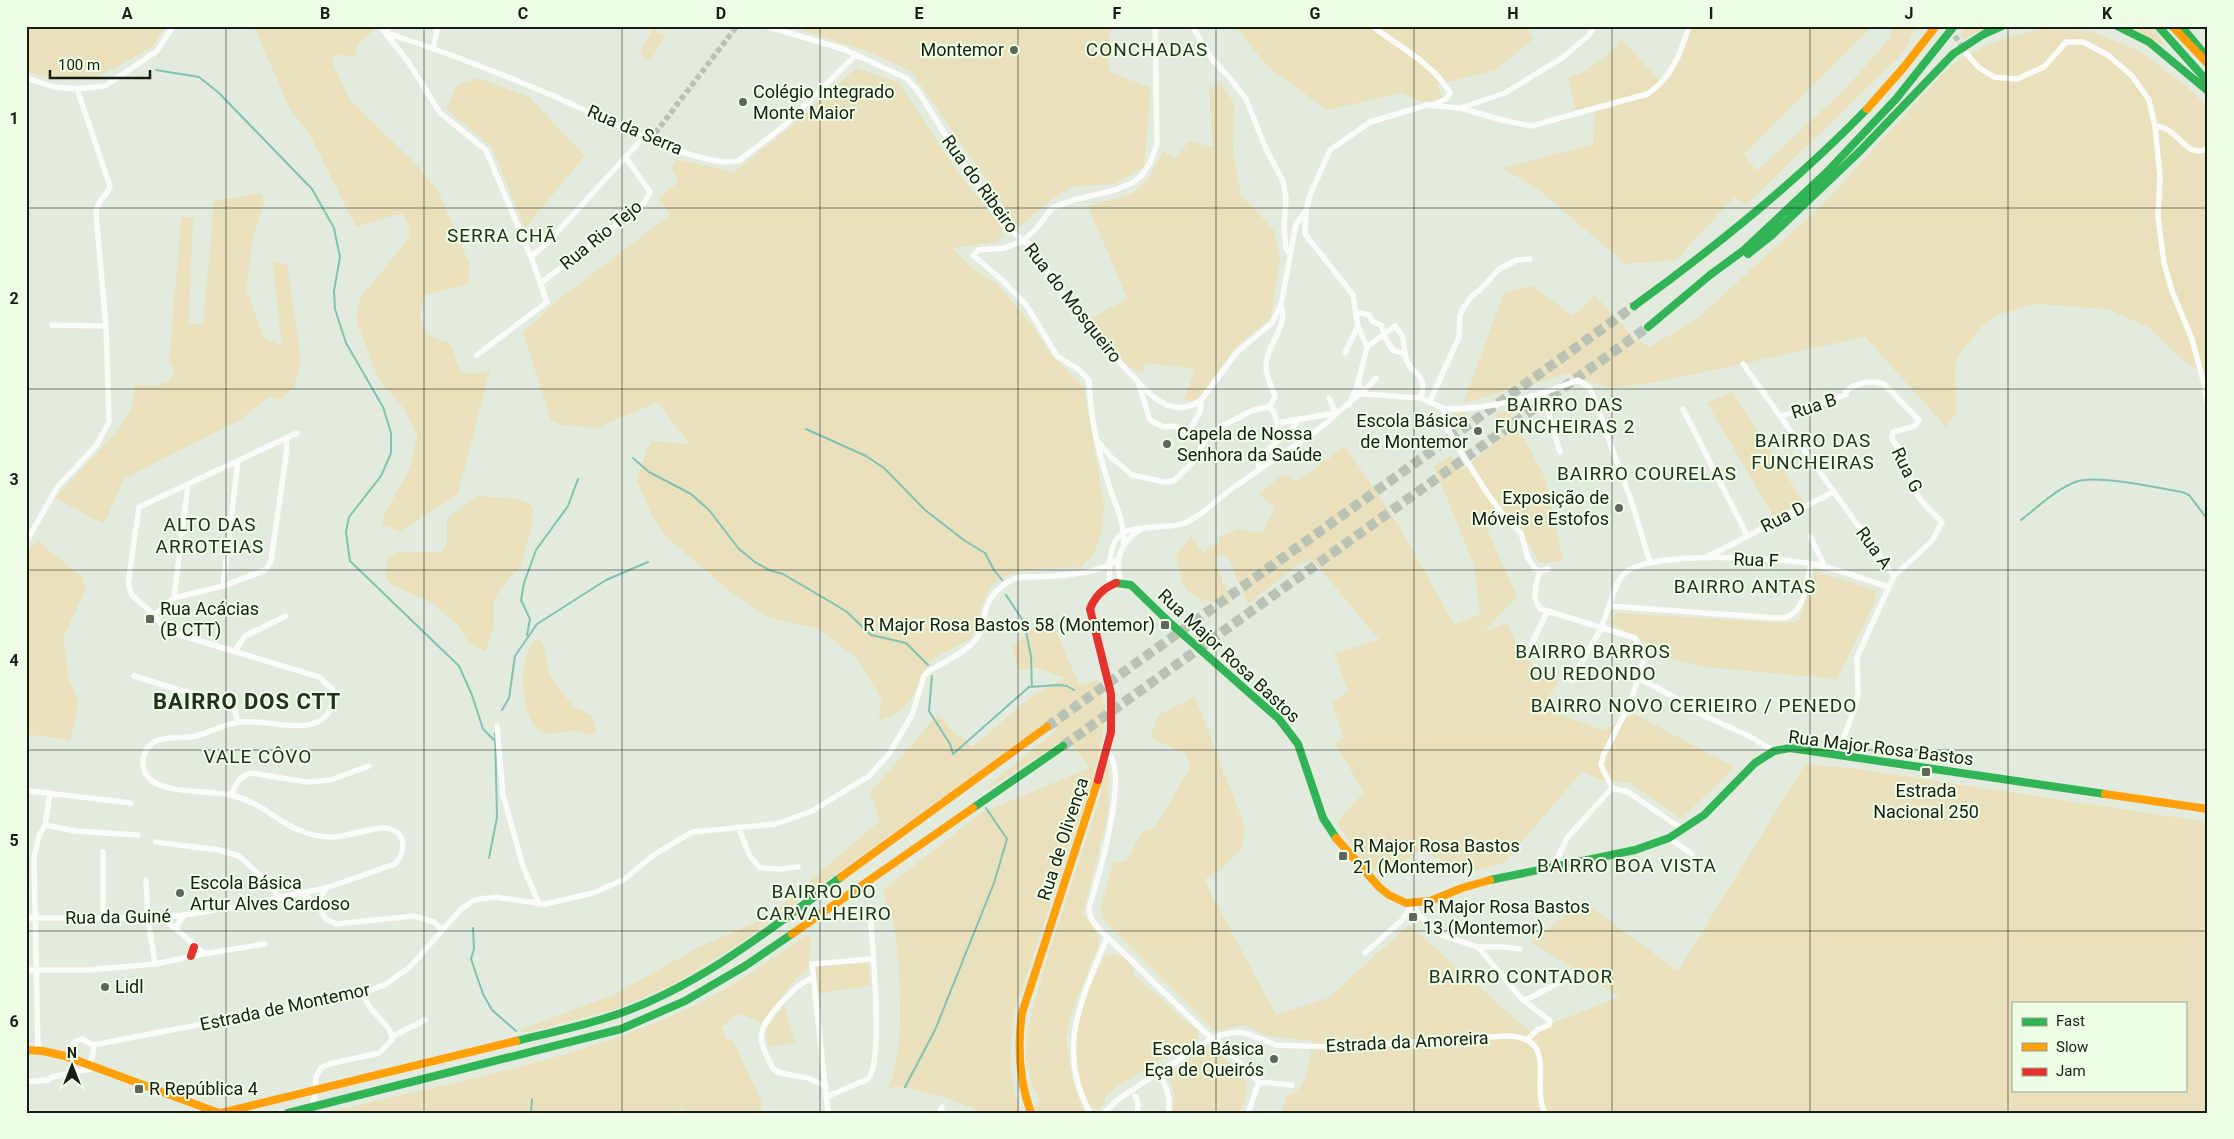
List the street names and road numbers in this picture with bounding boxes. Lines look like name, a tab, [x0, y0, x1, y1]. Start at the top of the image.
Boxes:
street label: Rua da Serra	[584, 100, 686, 159]
street label: Rua do Ribeiro	[938, 131, 1023, 237]
street label: Rua Rio Tejo	[556, 195, 646, 274]
street label: Rua do Mosqueiro	[1020, 239, 1127, 367]
street label: Rua B	[1788, 388, 1839, 423]
street label: Rua G	[1888, 444, 1927, 496]
street label: Rua D	[1757, 497, 1809, 537]
street label: Rua A	[1852, 523, 1897, 573]
street label: Rua F	[1733, 548, 1779, 571]
street label: Rua Major Rosa Bastos	[1154, 584, 1305, 727]
street label: Rua Major Rosa Bastos	[1787, 726, 1975, 769]
street label: Rua de Olivença	[1033, 775, 1092, 903]
street label: Rua da Guiné	[65, 905, 171, 928]
street label: Estrada de Montemor	[198, 978, 372, 1035]
street label: Estrada da Amoreira	[1325, 1027, 1489, 1056]

